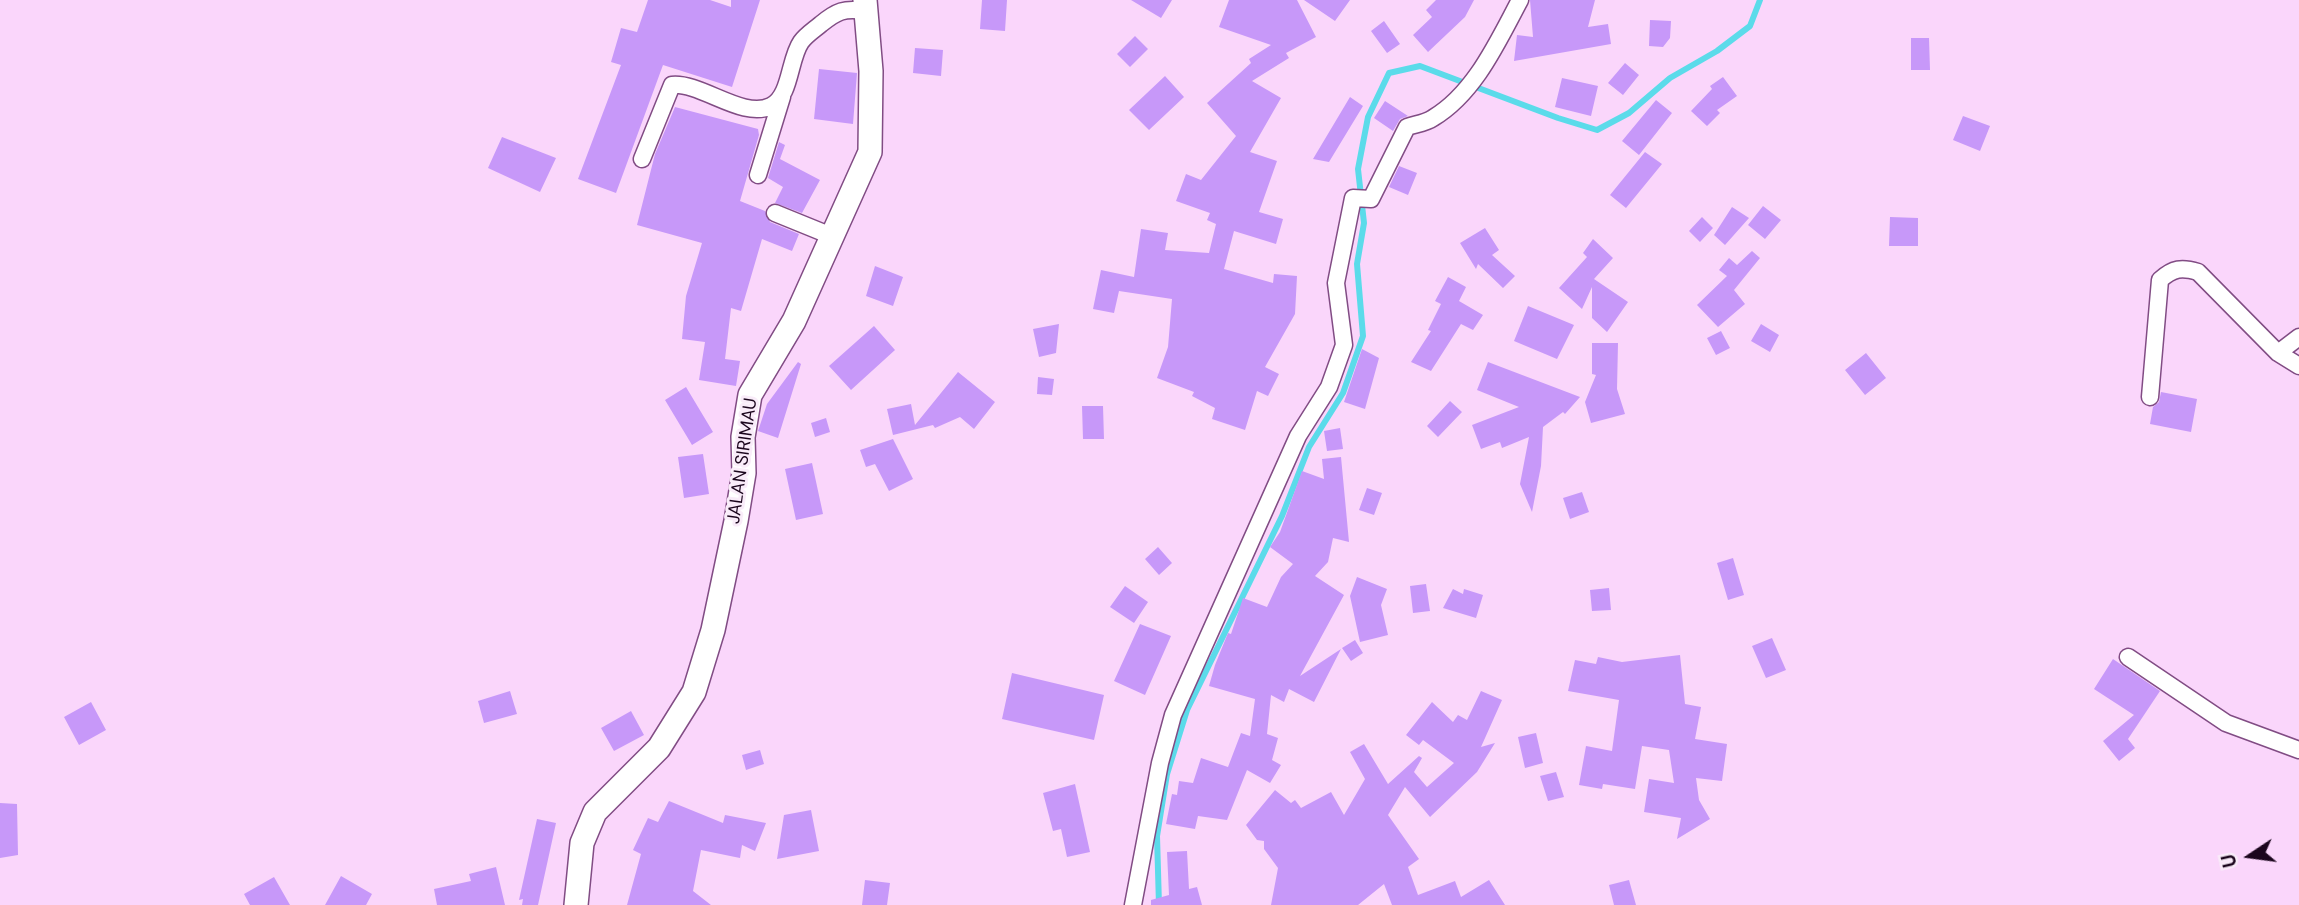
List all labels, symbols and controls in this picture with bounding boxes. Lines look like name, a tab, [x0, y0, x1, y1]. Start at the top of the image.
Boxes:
street label: JALAN SIRIMAU	[723, 397, 763, 525]
north arrow	[2215, 821, 2285, 891]
text: U	[2215, 852, 2243, 870]

